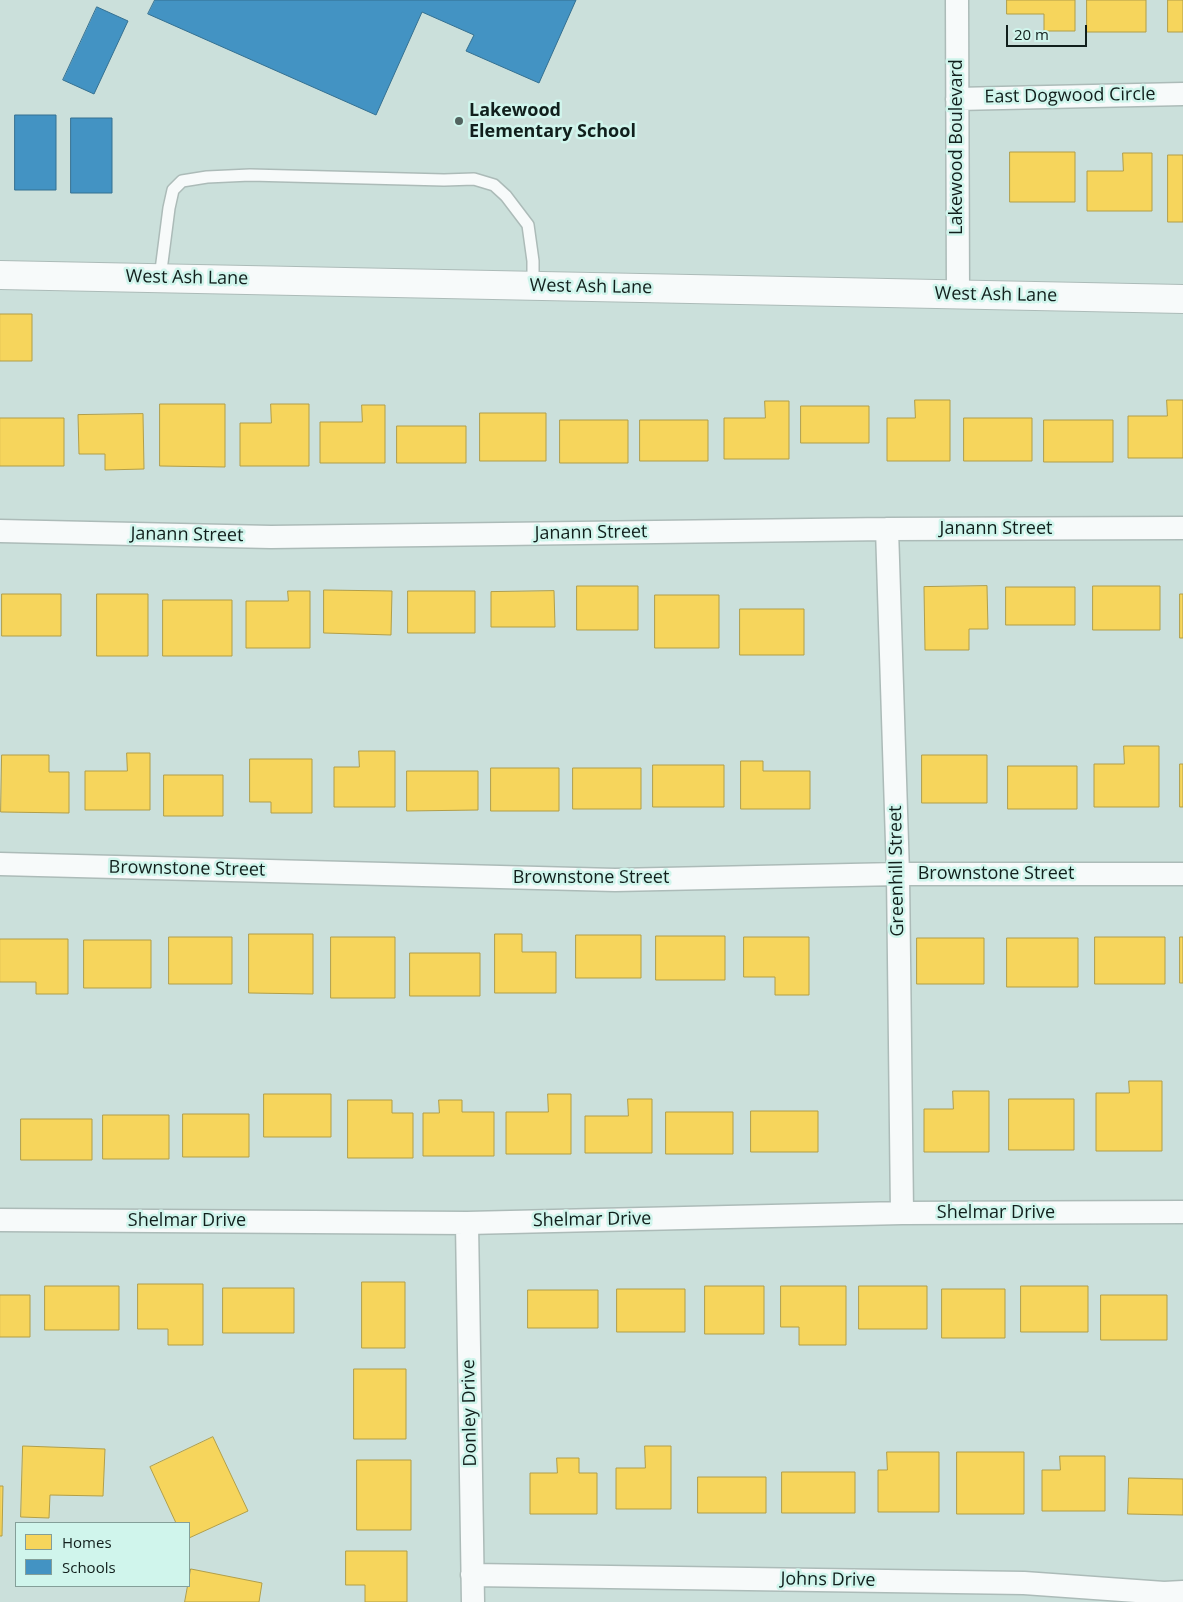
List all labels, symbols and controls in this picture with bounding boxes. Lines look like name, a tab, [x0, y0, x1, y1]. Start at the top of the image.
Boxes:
scale bar	[1008, 15, 1089, 47]
text: 20 m	[1014, 24, 1049, 44]
street label: Lakewood Boulevard	[946, 59, 968, 235]
street label: East Dogwood Circle	[984, 84, 1156, 108]
place label: Lakewood Elementary School	[469, 100, 636, 142]
marker: Lakewood Elementary School	[453, 115, 465, 127]
street label: West Ash Lane	[126, 266, 248, 290]
street label: West Ash Lane	[530, 275, 652, 299]
street label: West Ash Lane	[935, 283, 1057, 307]
street label: Janann Street	[940, 518, 1052, 540]
street label: Janann Street	[534, 521, 648, 545]
street label: Janann Street	[130, 523, 244, 547]
street label: Greenhill Street	[885, 805, 909, 937]
street label: Brownstone Street	[108, 857, 266, 881]
street label: Brownstone Street	[918, 863, 1074, 885]
street label: Brownstone Street	[513, 867, 669, 889]
street label: Shelmar Drive	[937, 1202, 1055, 1224]
street label: Shelmar Drive	[533, 1208, 651, 1232]
street label: Shelmar Drive	[128, 1210, 246, 1232]
street label: Donley Drive	[458, 1359, 482, 1467]
legend	[15, 1522, 190, 1587]
text: Homes	[62, 1532, 112, 1552]
text: Schools	[62, 1557, 116, 1577]
street label: Johns Drive	[780, 1568, 876, 1592]

